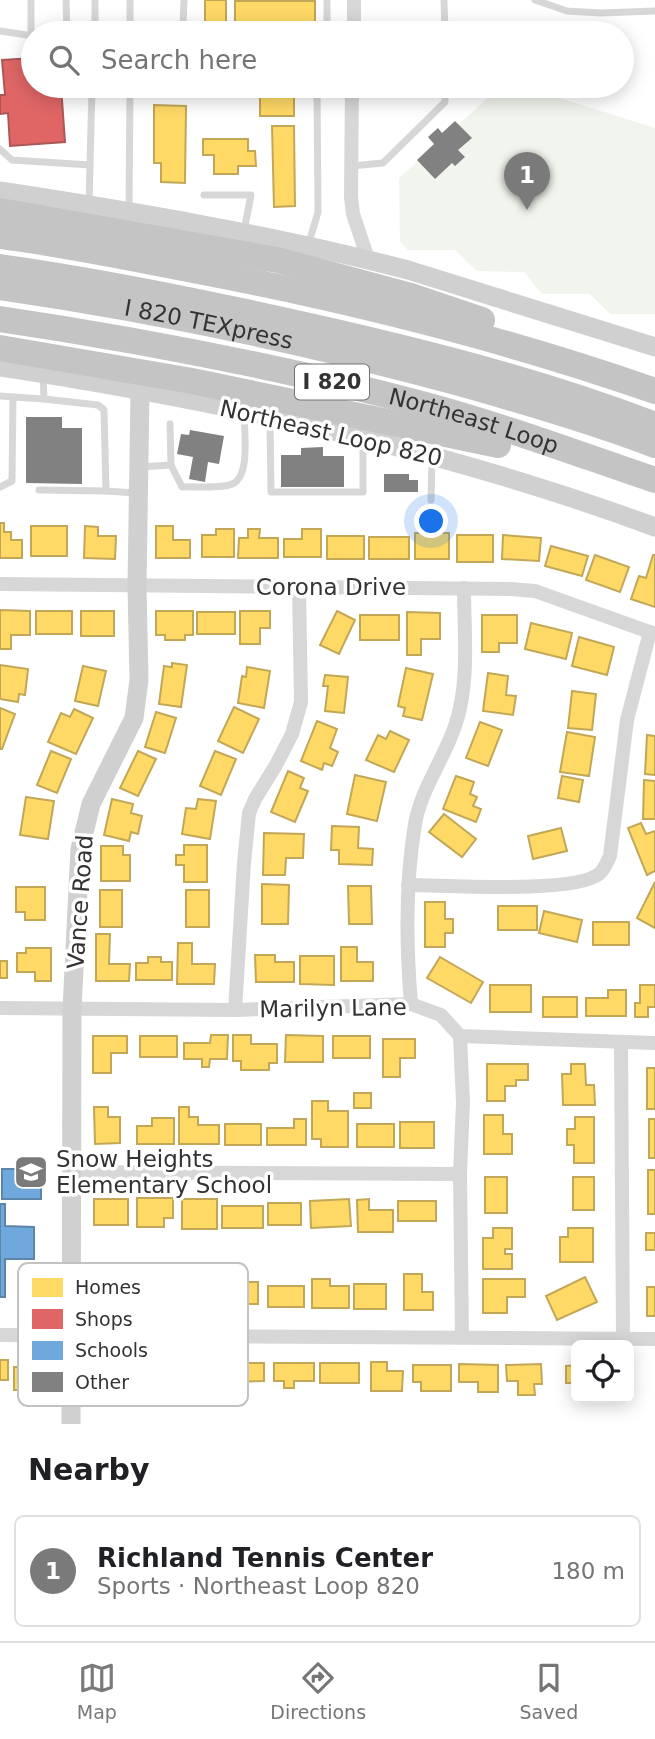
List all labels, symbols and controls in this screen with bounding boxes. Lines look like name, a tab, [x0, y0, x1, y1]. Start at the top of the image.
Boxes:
search box	[21, 21, 634, 98]
icon: search	[45, 41, 83, 79]
text: Search here	[101, 45, 257, 75]
pin: 1	[504, 152, 550, 210]
street label: I 820 TEXpress	[122, 294, 295, 354]
road number: I 820	[295, 364, 369, 400]
street label: Northeast Loop	[386, 383, 562, 459]
street label: Northeast Loop 820	[217, 395, 445, 471]
your location	[414, 504, 448, 538]
street label: Corona Drive	[256, 574, 406, 600]
street label: Vance Road	[62, 834, 98, 970]
street label: Marilyn Lane	[259, 994, 407, 1022]
place label: Snow Heights Elementary School	[56, 1146, 272, 1198]
school or university icon: Snow Heights Elementary School	[12, 1153, 50, 1191]
legend	[18, 1263, 248, 1406]
text: Homes	[75, 1276, 141, 1298]
text: Shops	[75, 1308, 133, 1330]
text: Schools	[75, 1339, 148, 1361]
map controls	[571, 1340, 634, 1403]
button: locate	[571, 1340, 634, 1403]
text: Other	[75, 1371, 129, 1393]
text: Nearby	[28, 1452, 150, 1487]
text: Richland Tennis Center	[97, 1543, 433, 1573]
text: 1	[45, 1558, 61, 1584]
text: 180 m	[551, 1558, 625, 1584]
text: Sports · Northeast Loop 820	[97, 1573, 420, 1599]
tab: Map	[77, 1659, 117, 1723]
tab: Directions	[270, 1659, 366, 1723]
tab: Saved	[520, 1659, 578, 1723]

